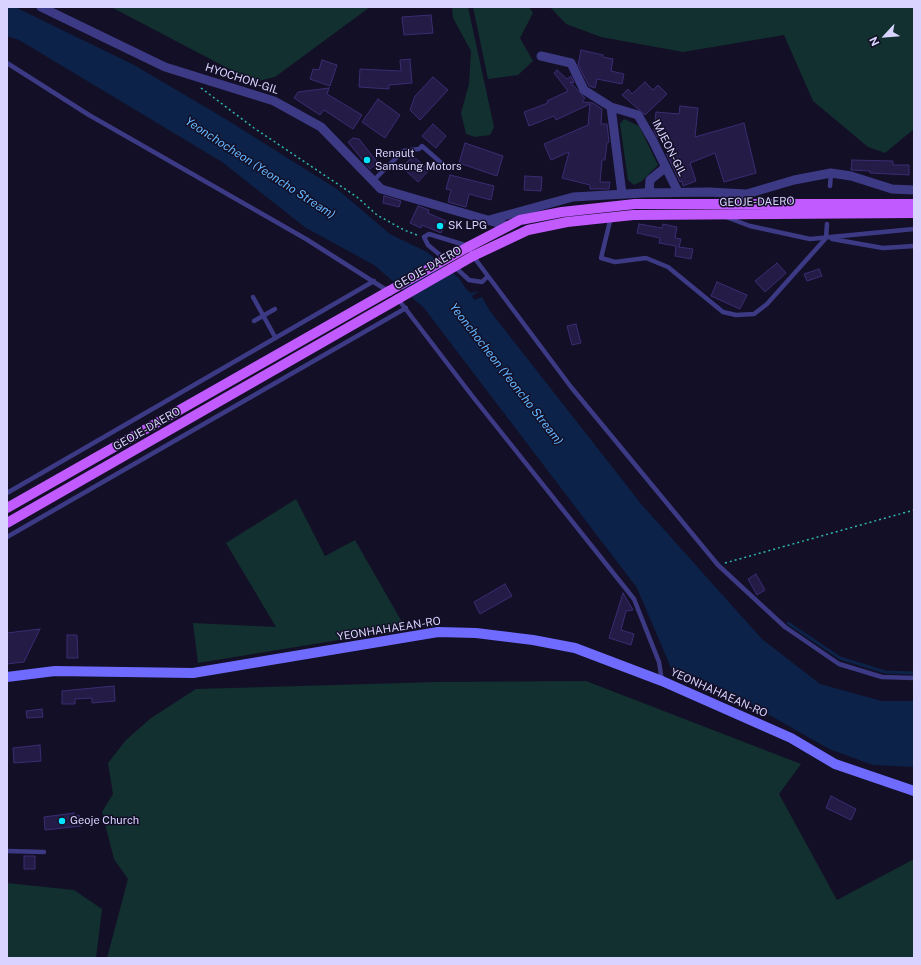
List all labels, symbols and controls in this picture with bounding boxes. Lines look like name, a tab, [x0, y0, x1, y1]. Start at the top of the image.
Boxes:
north arrow	[865, 16, 905, 56]
text: N	[867, 35, 881, 48]
street label: HYOCHON-GIL	[203, 61, 281, 97]
water label: Yeonchocheon (Yeoncho Stream)	[182, 114, 338, 222]
street label: IMJEON-GIL	[649, 117, 689, 179]
place label: Renault Samsung Motors	[375, 147, 462, 173]
marker: Renault Samsung Motors	[362, 155, 372, 165]
street label: GEOJE-DAERO	[719, 195, 795, 209]
place label: SK LPG	[448, 219, 487, 233]
marker: SK LPG	[435, 221, 445, 231]
street label: GEOJE-DAERO	[392, 243, 464, 293]
water label: Yeonchocheon (Yeoncho Stream)	[446, 300, 566, 448]
street label: GEOJE-DAERO	[111, 404, 183, 454]
street label: YEONHAHAEAN-RO	[336, 614, 442, 644]
street label: YEONHAHAEAN-RO	[668, 666, 770, 720]
place label: Geoje Church	[70, 814, 139, 828]
marker: Geoje Church	[57, 816, 67, 826]

